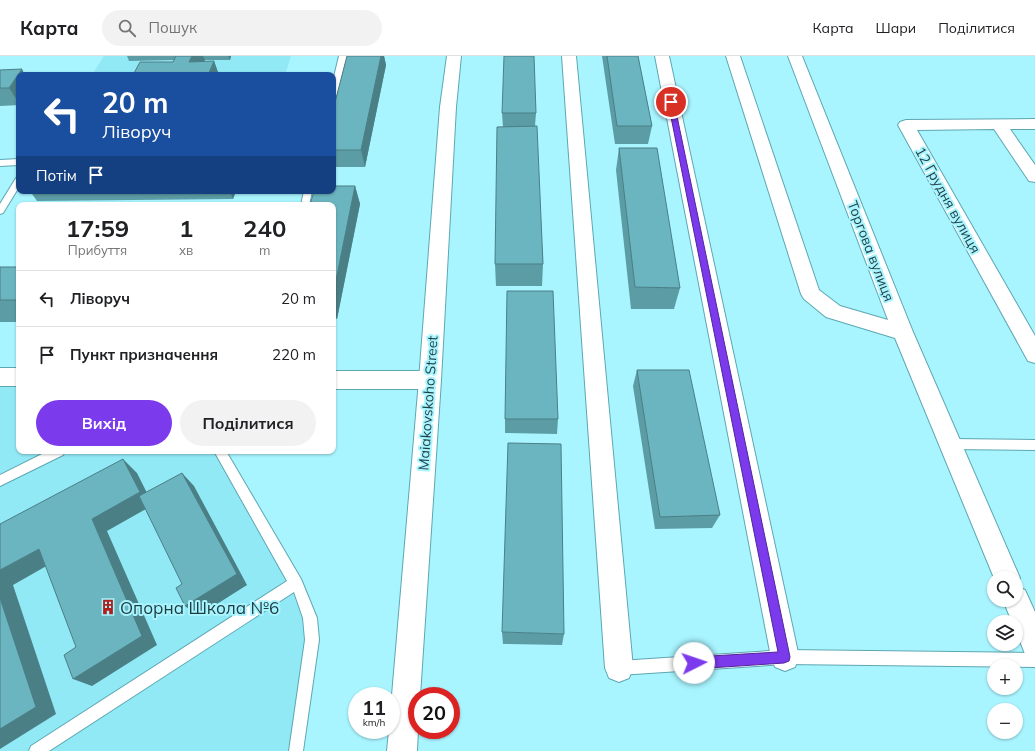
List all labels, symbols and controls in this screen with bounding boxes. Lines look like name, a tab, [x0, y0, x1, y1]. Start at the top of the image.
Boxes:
search box	[102, 10, 382, 46]
text: Карта	[20, 16, 78, 40]
icon: search	[116, 17, 138, 39]
text: Пошук	[148, 18, 197, 37]
text: Карта	[812, 19, 854, 37]
text: Шари	[876, 19, 916, 37]
text: Поділитися	[938, 19, 1015, 37]
text: 20 m	[102, 85, 168, 120]
pin	[654, 85, 688, 119]
icon: left	[36, 88, 88, 140]
icon: arrive	[660, 91, 682, 113]
text: Ліворуч	[102, 120, 171, 143]
street label: 12 Грудня вулиця	[911, 144, 985, 256]
icon: arrive	[85, 164, 107, 186]
text: Потім	[36, 166, 77, 185]
street label: Торгова вулиця	[844, 198, 898, 304]
text: 17:59	[66, 213, 129, 243]
text: 1	[179, 213, 193, 243]
text: 240	[243, 213, 286, 243]
text: Прибуття	[68, 242, 127, 258]
text: хв	[179, 242, 193, 258]
text: m	[259, 242, 270, 258]
icon: left	[36, 288, 58, 310]
text: Ліворуч	[70, 289, 130, 308]
text: 20 m	[281, 289, 316, 308]
street label: Maiakovskoho Street	[414, 335, 442, 471]
icon: arrive	[36, 344, 58, 366]
text: Пункт призначення	[70, 345, 218, 364]
text: 220 m	[272, 345, 316, 364]
button: Вихід	[36, 400, 172, 446]
button: Поділитися	[180, 400, 316, 446]
map controls	[987, 571, 1023, 739]
button: search	[987, 571, 1023, 607]
place label: Опорна Школа №6	[120, 597, 279, 618]
building icon: Опорна Школа №6	[99, 598, 117, 616]
button: layers	[987, 615, 1023, 651]
position arrow	[673, 642, 715, 684]
button: +	[987, 659, 1023, 695]
speed limit sign: 20	[408, 687, 460, 739]
text: 11	[362, 695, 386, 720]
button: −	[987, 703, 1023, 739]
text: km/h	[363, 716, 385, 729]

